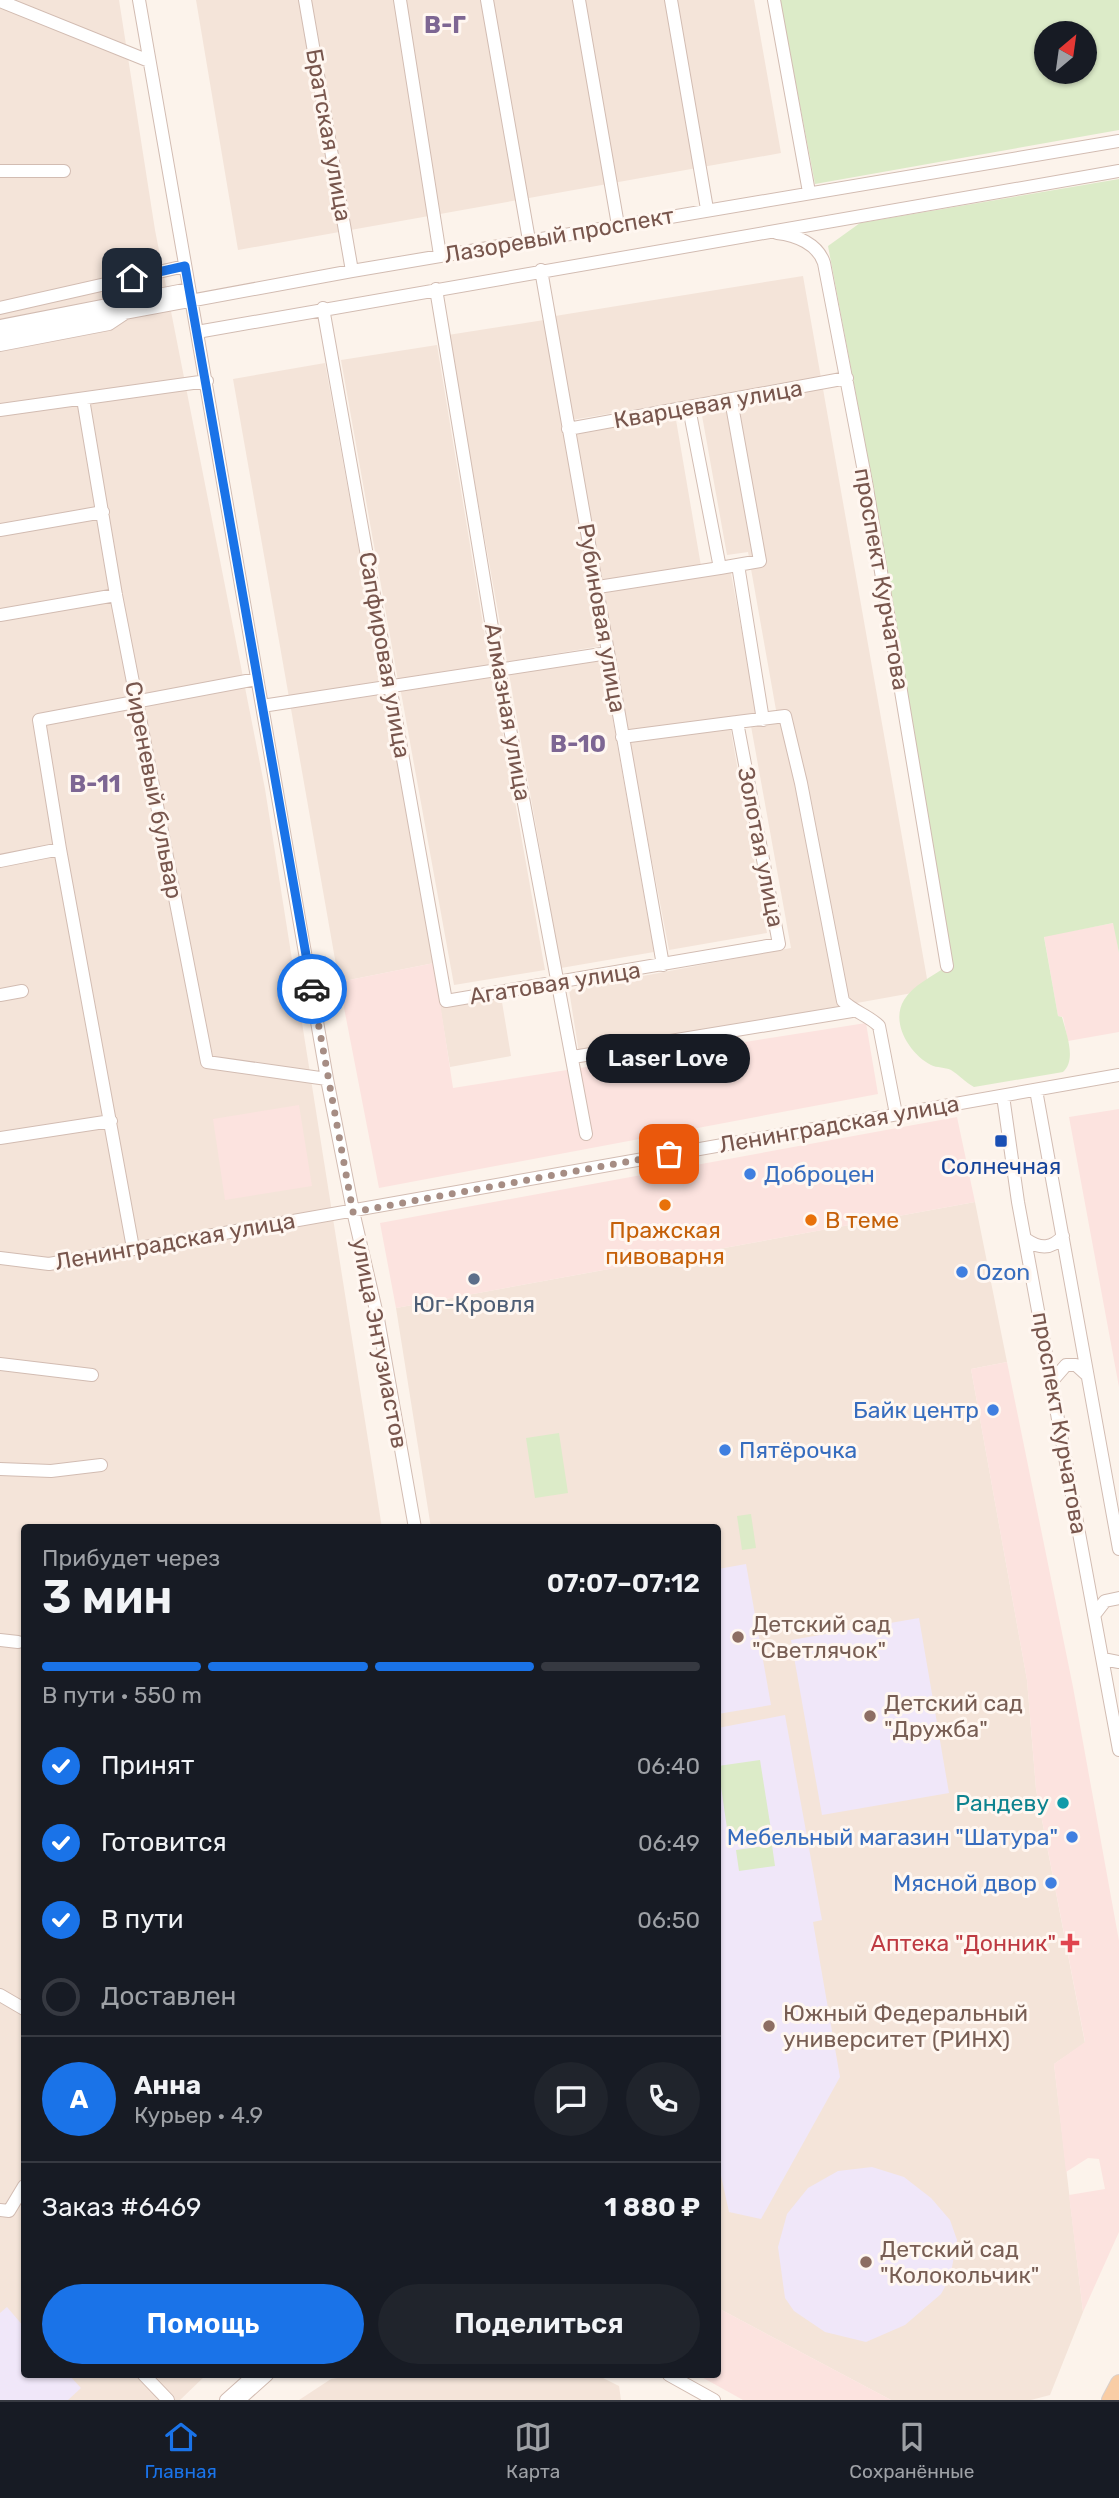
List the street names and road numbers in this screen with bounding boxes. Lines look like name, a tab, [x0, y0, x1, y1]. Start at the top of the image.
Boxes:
street label: Братская улица	[300, 46, 358, 224]
street label: Лазоревый проспект	[442, 201, 676, 269]
street label: Кварцевая улица	[612, 374, 804, 434]
street label: проспект Курчатова	[849, 466, 915, 692]
street label: Рубиновая улица	[572, 521, 632, 715]
street label: Сапфировая улица	[353, 550, 417, 760]
street label: Алмазная улица	[479, 621, 537, 803]
street label: Сиреневый бульвар	[119, 679, 189, 901]
street label: Золотая улица	[732, 765, 790, 929]
street label: Агатовая улица	[467, 956, 643, 1010]
street label: Ленинградская улица	[717, 1089, 961, 1159]
street label: Ленинградская улица	[53, 1206, 297, 1276]
street label: улица Энтузиастов	[346, 1235, 414, 1451]
street label: проспект Курчатова	[1027, 1310, 1093, 1536]

